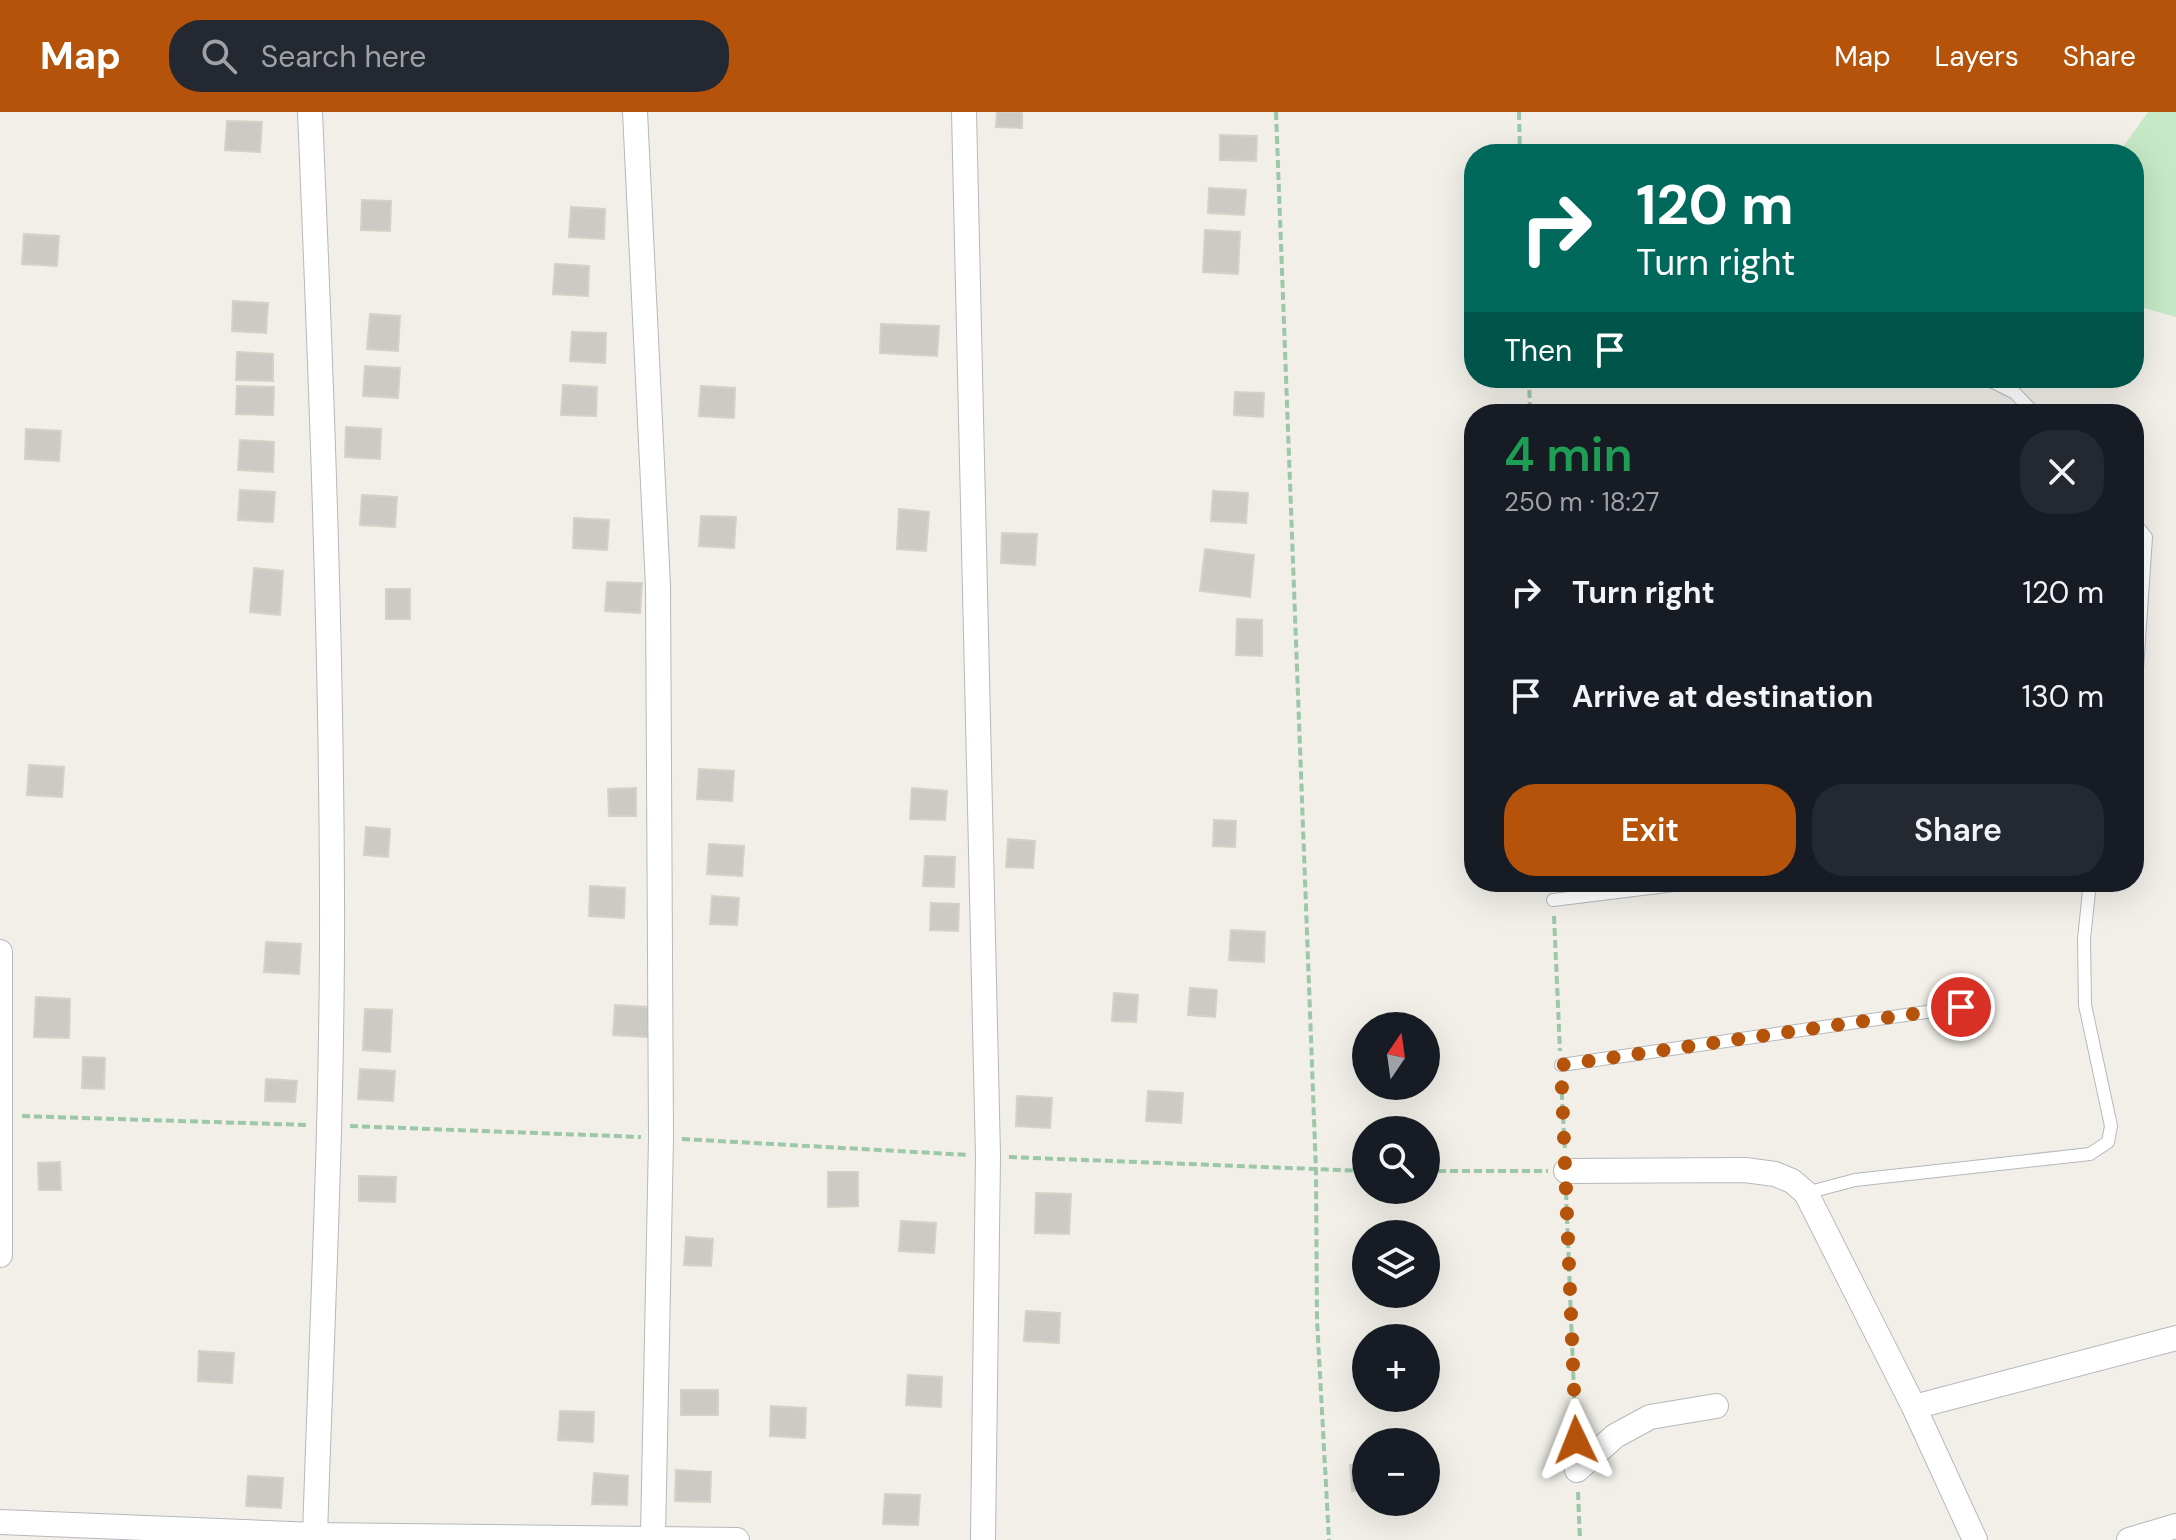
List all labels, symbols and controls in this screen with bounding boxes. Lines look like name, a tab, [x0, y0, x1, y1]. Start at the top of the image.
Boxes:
search box	[169, 20, 729, 92]
text: Map	[40, 31, 121, 81]
icon: search	[197, 34, 241, 78]
text: Search here	[261, 37, 426, 76]
text: Map	[1834, 38, 1891, 75]
text: Layers	[1935, 38, 2019, 75]
text: Share	[2063, 38, 2136, 75]
text: 120 m	[1636, 168, 1794, 241]
icon: right	[1504, 176, 1608, 280]
text: Turn right	[1636, 239, 1795, 286]
icon: arrive	[1588, 328, 1632, 372]
text: Then	[1504, 331, 1572, 370]
text: 4 min	[1504, 423, 1632, 486]
button: close	[2020, 430, 2104, 514]
text: 250 m · 18:27	[1504, 485, 1659, 519]
icon: right	[1504, 570, 1548, 614]
text: Turn right	[1572, 573, 1715, 612]
text: 120 m	[2022, 573, 2104, 612]
icon: arrive	[1504, 674, 1548, 718]
text: Arrive at destination	[1572, 677, 1873, 716]
text: 130 m	[2022, 677, 2104, 716]
button: Exit	[1504, 784, 1796, 876]
button: Share	[1812, 784, 2104, 876]
pin	[1927, 973, 1995, 1041]
icon: arrive	[1939, 985, 1983, 1029]
north arrow	[1352, 1012, 1440, 1100]
map controls	[1352, 1012, 1440, 1516]
button: search	[1352, 1116, 1440, 1204]
button: layers	[1352, 1220, 1440, 1308]
button: +	[1352, 1324, 1440, 1412]
position arrow	[1534, 1398, 1618, 1482]
button: −	[1352, 1428, 1440, 1516]

